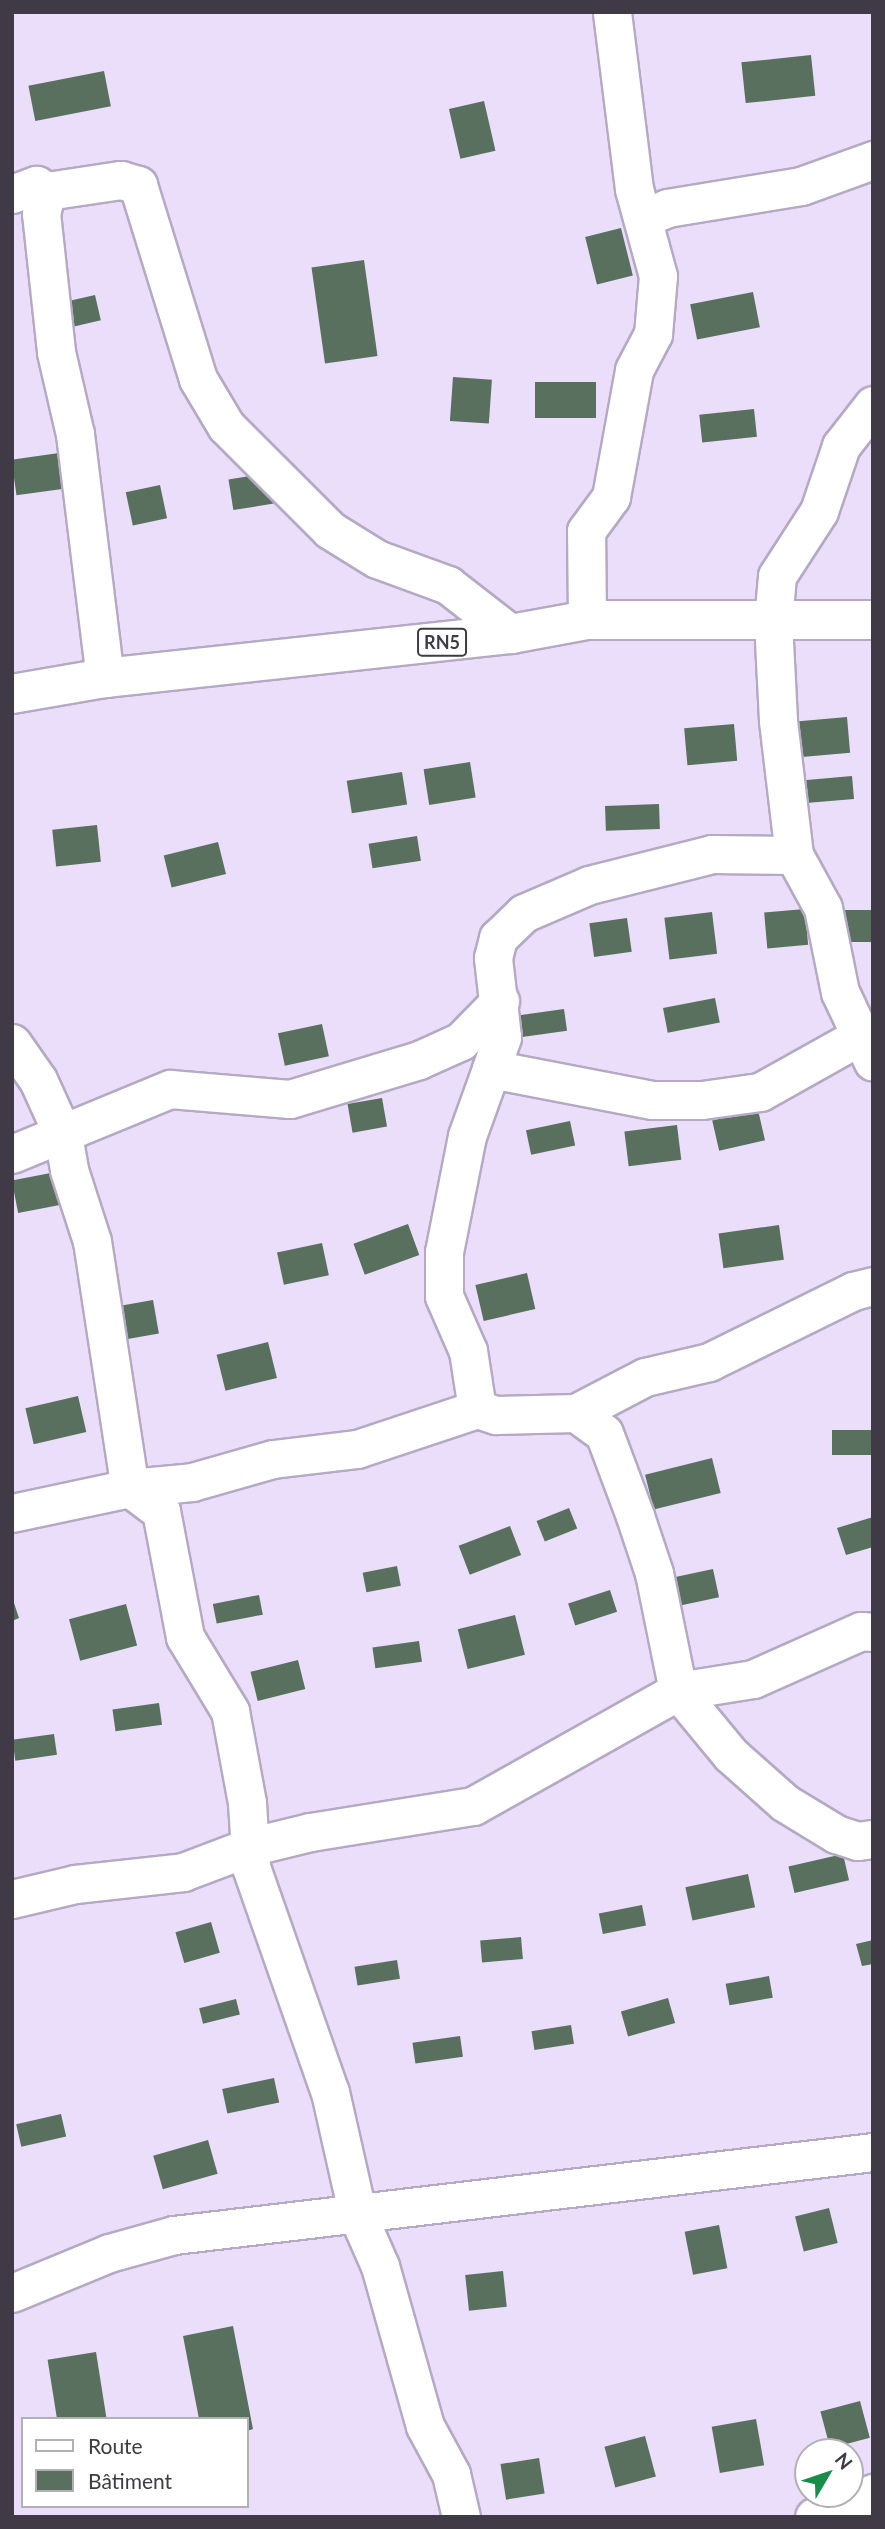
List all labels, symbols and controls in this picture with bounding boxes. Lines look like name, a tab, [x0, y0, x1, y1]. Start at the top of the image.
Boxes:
road number: RN5	[416, 628, 468, 656]
legend	[21, 2417, 248, 2508]
text: Route	[88, 2433, 143, 2458]
north arrow	[794, 2438, 864, 2508]
text: N	[831, 2448, 858, 2474]
text: Bâtiment	[88, 2468, 172, 2493]

